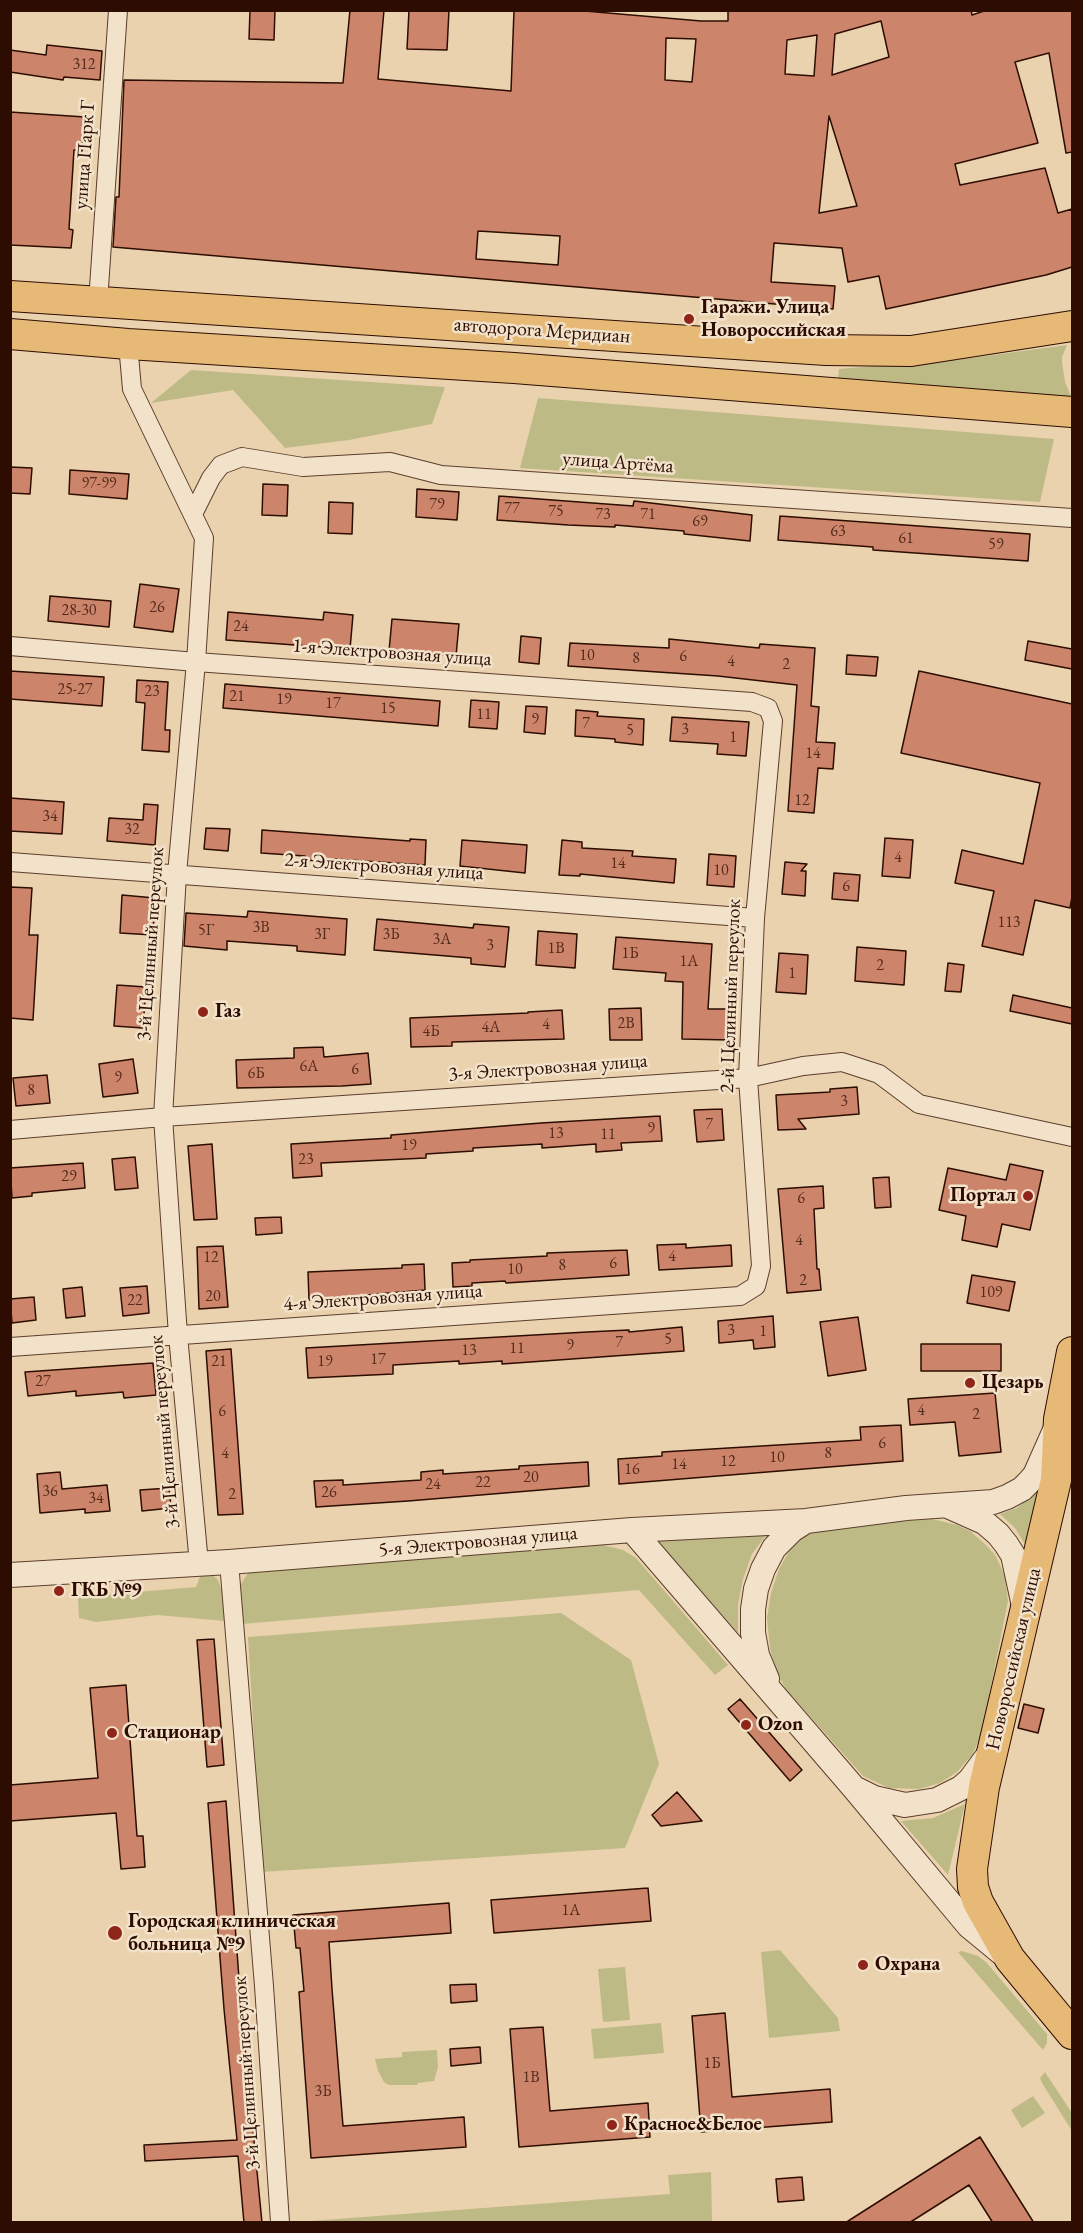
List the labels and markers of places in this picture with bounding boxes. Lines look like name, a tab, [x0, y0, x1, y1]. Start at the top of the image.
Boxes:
place label: Гаражи. Улица Новороссийская	[701, 296, 846, 343]
marker: Гаражи. Улица Новороссийская	[682, 312, 696, 326]
place label: Газ	[215, 1000, 241, 1024]
marker: Газ	[196, 1005, 210, 1019]
place label: Портал	[950, 1184, 1016, 1208]
marker: Портал	[1021, 1189, 1035, 1203]
place label: Цезарь	[982, 1371, 1044, 1395]
marker: Цезарь	[963, 1376, 977, 1390]
place label: ГКБ №9	[71, 1579, 142, 1603]
marker: ГКБ №9	[52, 1584, 66, 1598]
place label: Ozon	[758, 1713, 803, 1737]
marker: Ozon	[739, 1718, 753, 1732]
place label: Стационар	[124, 1721, 221, 1745]
marker: Стационар	[105, 1726, 119, 1740]
place label: Городская клиническая больница №9	[128, 1910, 336, 1957]
marker: Городская клиническая больница №9	[106, 1924, 124, 1942]
place label: Охрана	[875, 1953, 940, 1977]
marker: Охрана	[856, 1958, 870, 1972]
place label: Красное&Белое	[624, 2113, 762, 2137]
marker: Красное&Белое	[605, 2118, 619, 2132]

